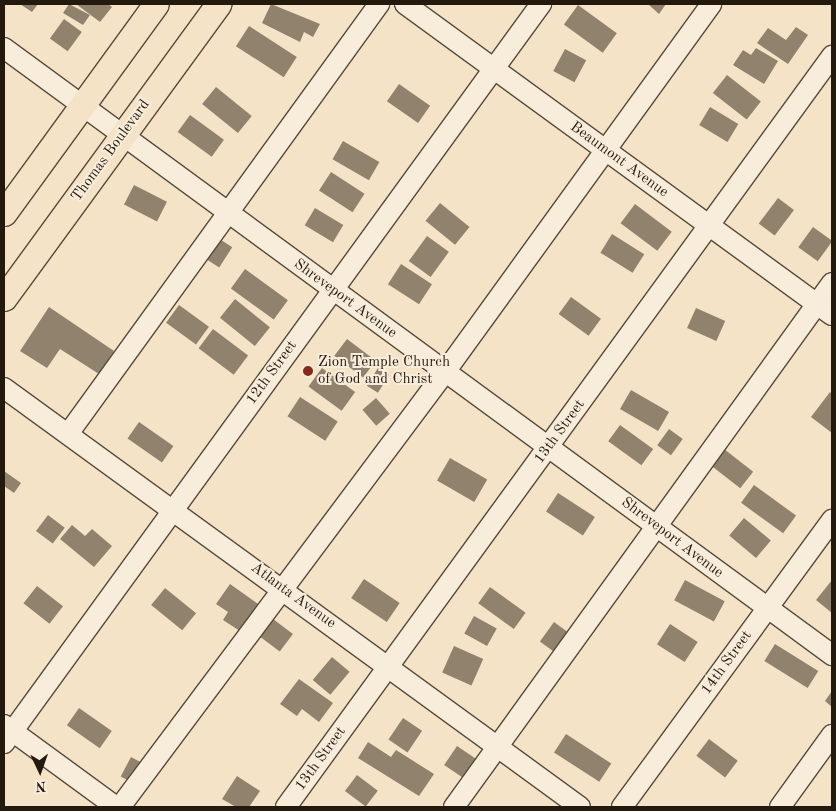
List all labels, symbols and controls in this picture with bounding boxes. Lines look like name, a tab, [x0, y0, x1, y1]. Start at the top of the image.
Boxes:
street label: Thomas Boulevard	[68, 96, 154, 206]
street label: Beaumont Avenue	[566, 118, 672, 202]
street label: Shreveport Avenue	[290, 256, 400, 342]
street label: 12th Street	[243, 337, 301, 409]
place label: Zion Temple Church of God and Christ	[318, 353, 450, 388]
marker: Zion Temple Church of God and Christ	[302, 365, 314, 377]
street label: 13th Street	[531, 396, 589, 468]
street label: Shreveport Avenue	[617, 494, 727, 582]
street label: Atlanta Avenue	[247, 559, 339, 633]
street label: 14th Street	[698, 627, 756, 699]
street label: 13th Street	[292, 723, 350, 795]
north arrow	[15, 746, 65, 796]
text: N	[35, 779, 47, 793]

